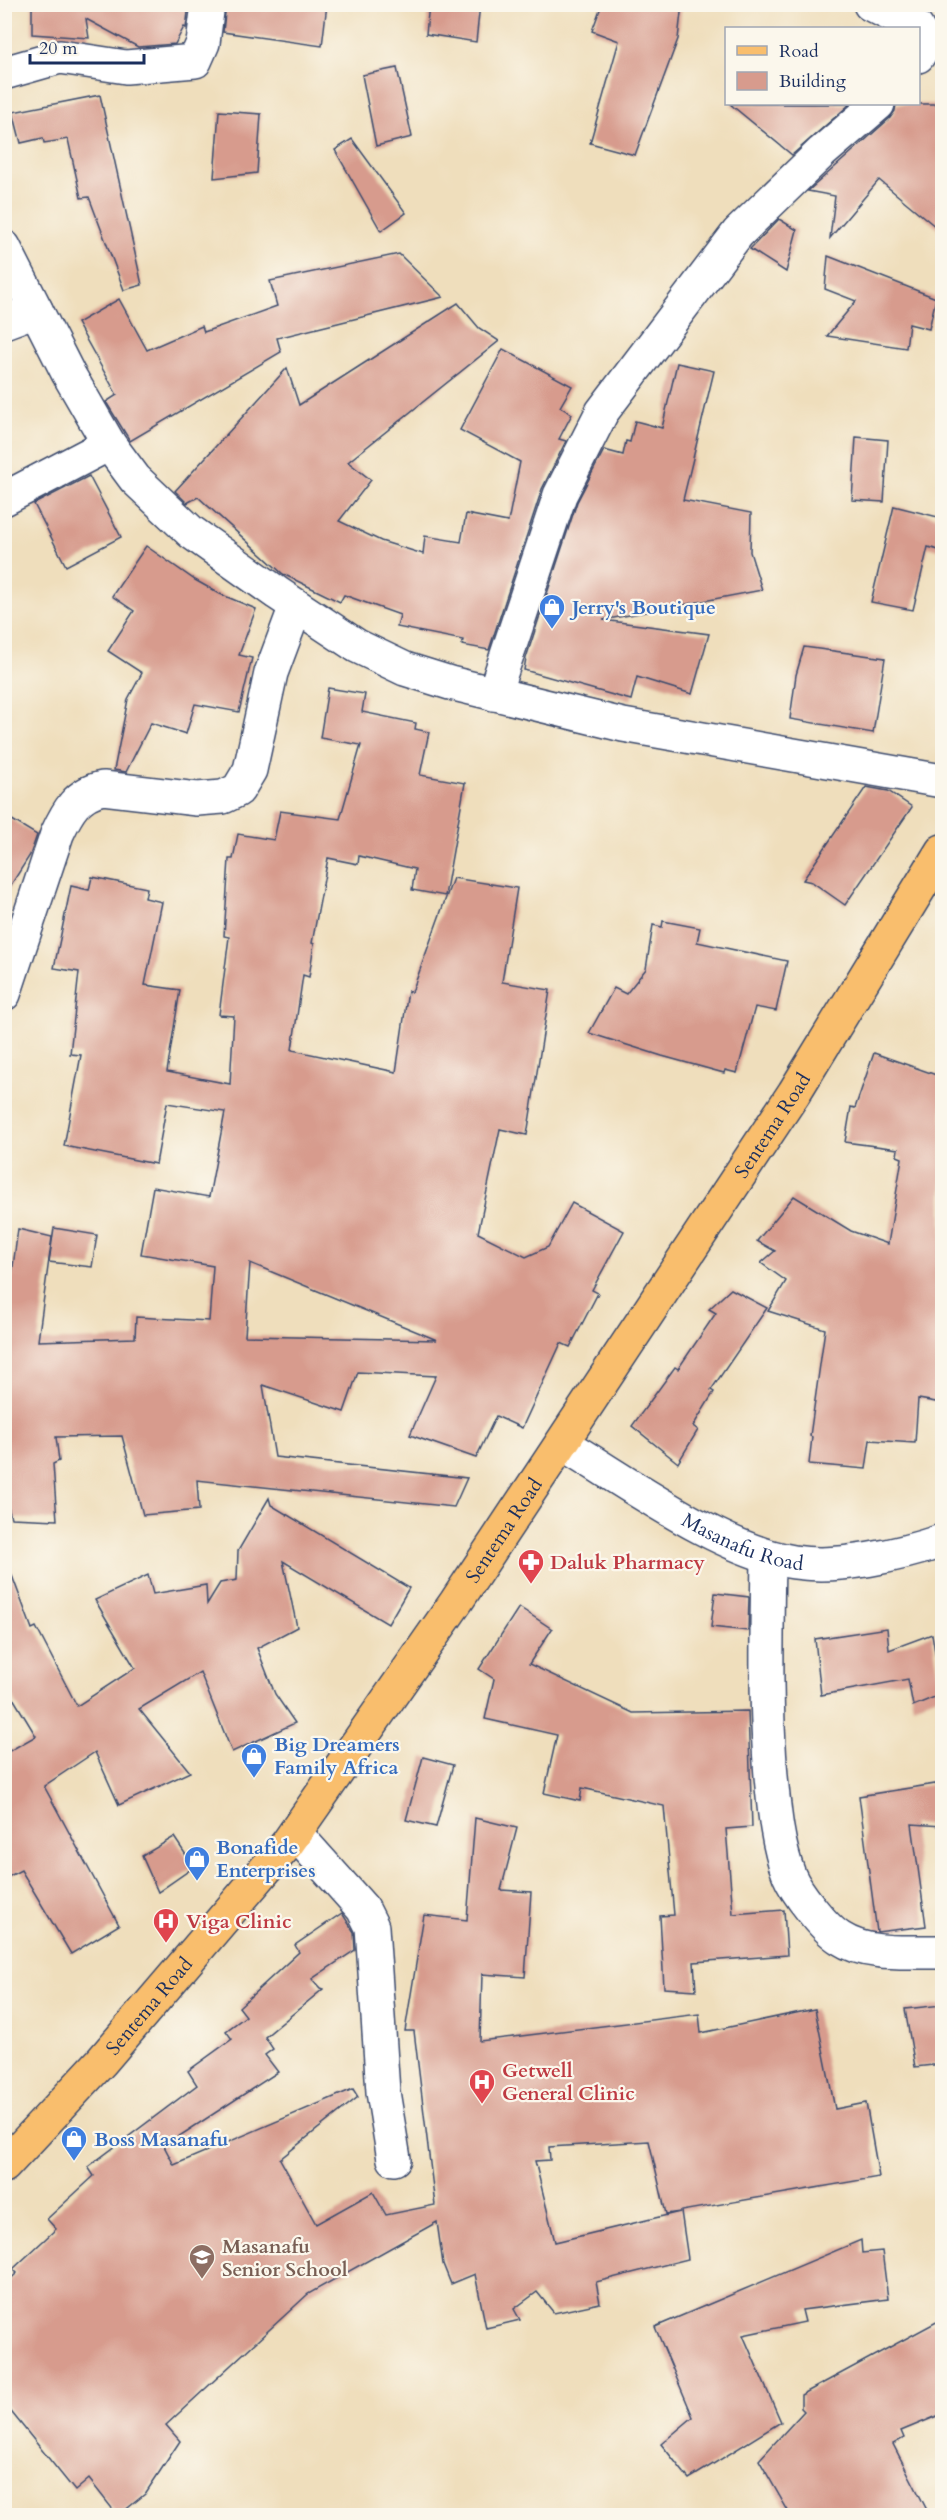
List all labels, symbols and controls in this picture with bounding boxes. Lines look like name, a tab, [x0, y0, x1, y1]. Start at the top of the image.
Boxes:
scale bar	[30, 27, 144, 65]
legend	[725, 27, 920, 105]
text: 20 m	[39, 36, 78, 61]
text: Road	[779, 39, 819, 64]
text: Building	[779, 69, 847, 94]
shop icon: Jerry's Boutique	[537, 592, 567, 630]
place label: Jerry's Boutique	[569, 594, 716, 621]
street label: Sentema Road	[728, 1068, 817, 1184]
street label: Sentema Road	[459, 1472, 549, 1588]
street label: Masanafu Road	[677, 1507, 805, 1577]
pharmacy icon: Daluk Pharmacy	[516, 1547, 546, 1585]
place label: Daluk Pharmacy	[550, 1549, 706, 1576]
place label: Big Dreamers Family Africa	[274, 1731, 400, 1781]
shop icon: Big Dreamers Family Africa	[239, 1741, 269, 1779]
place label: Bonafide Enterprises	[216, 1834, 316, 1884]
shop icon: Bonafide Enterprises	[182, 1844, 212, 1882]
hospital icon: Viga Clinic	[151, 1906, 181, 1944]
place label: Viga Clinic	[186, 1908, 292, 1935]
street label: Sentema Road	[100, 1951, 199, 2061]
place label: Getwell General Clinic	[502, 2057, 635, 2107]
hospital icon: Getwell General Clinic	[467, 2067, 497, 2105]
shop icon: Boss Masanafu	[59, 2124, 89, 2162]
place label: Boss Masanafu	[94, 2126, 229, 2153]
place label: Masanafu Senior School	[222, 2233, 348, 2283]
school or university icon: Masanafu Senior School	[187, 2242, 217, 2280]

